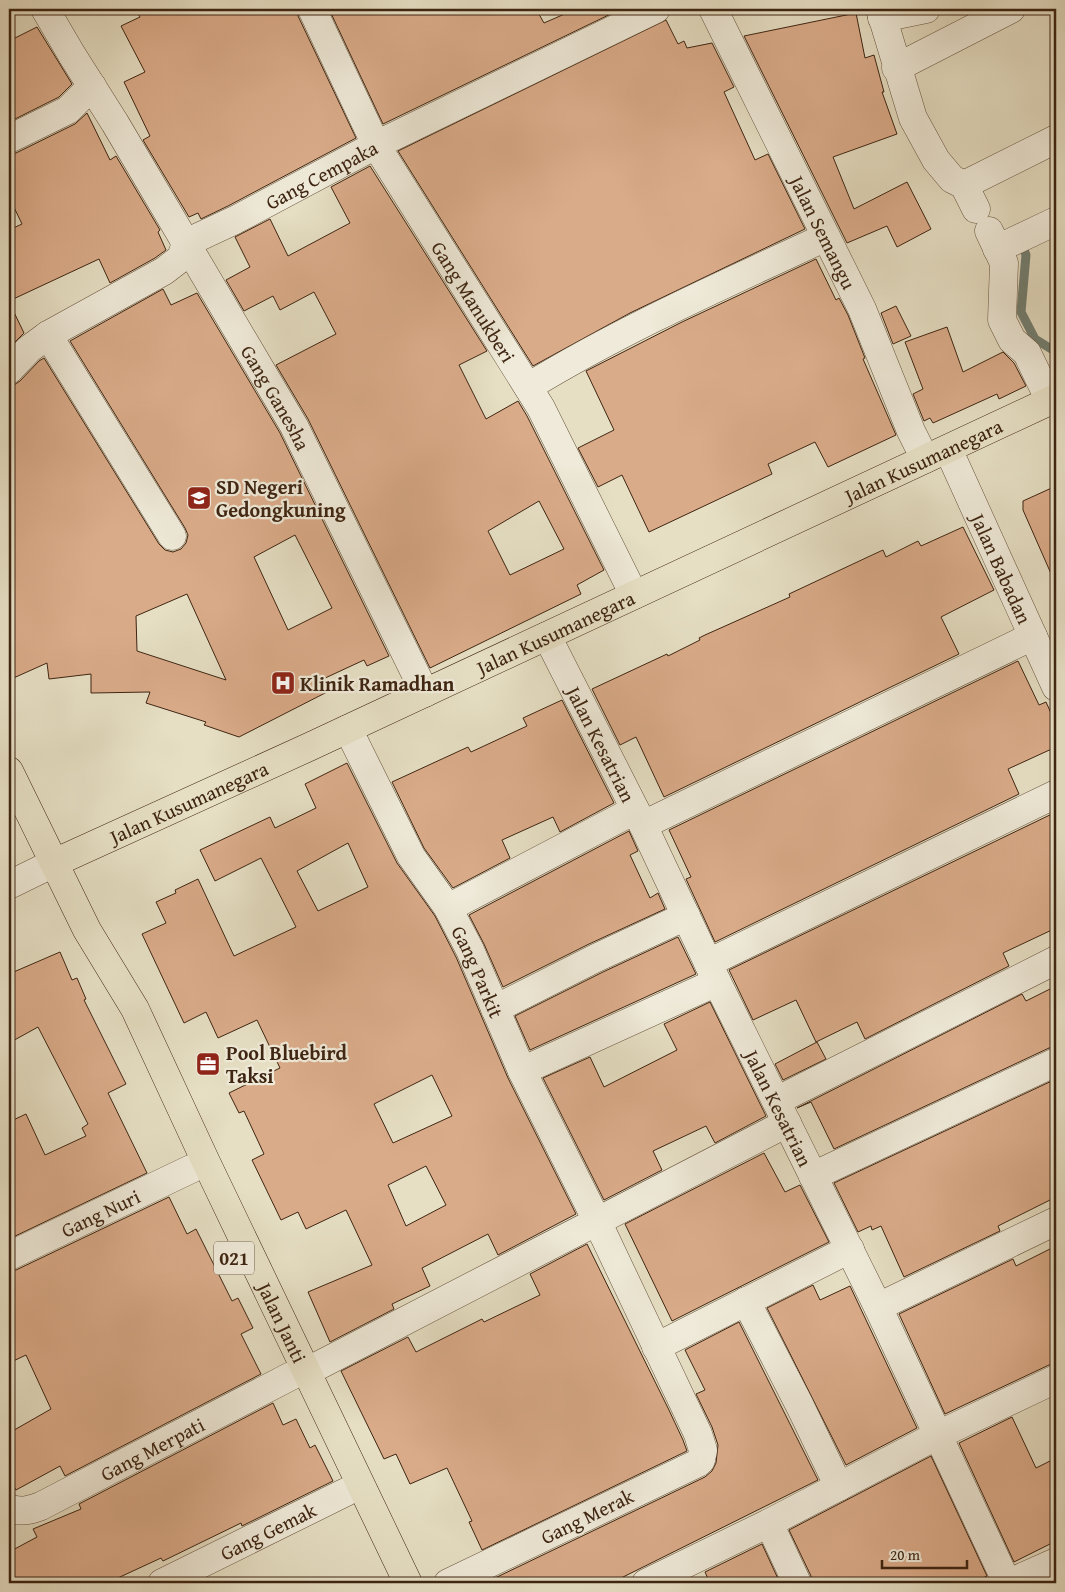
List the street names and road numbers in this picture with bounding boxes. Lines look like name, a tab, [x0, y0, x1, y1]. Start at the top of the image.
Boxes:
street label: Gang Cempaka	[260, 132, 383, 216]
street label: Jalan Semangu	[782, 168, 864, 294]
street label: Gang Manukberi	[425, 235, 523, 368]
street label: Gang Ganesha	[235, 339, 318, 455]
street label: Jalan Kusumanegara	[837, 410, 1007, 511]
street label: Jalan Babadan	[963, 506, 1040, 628]
street label: Jalan Kusumanegara	[469, 582, 640, 683]
street label: Jalan Kesatrian	[559, 678, 643, 807]
street label: Jalan Kusumanegara	[102, 753, 273, 852]
street label: Gang Parkit	[445, 920, 512, 1022]
street label: Jalan Kesatrian	[737, 1042, 820, 1171]
street label: Gang Nuri	[56, 1181, 145, 1244]
road number: 021	[214, 1242, 254, 1274]
street label: Jalan Janti	[250, 1274, 315, 1368]
street label: Gang Merpati	[95, 1409, 209, 1487]
street label: Gang Merak	[536, 1481, 639, 1551]
street label: Gang Gemak	[215, 1494, 322, 1567]

